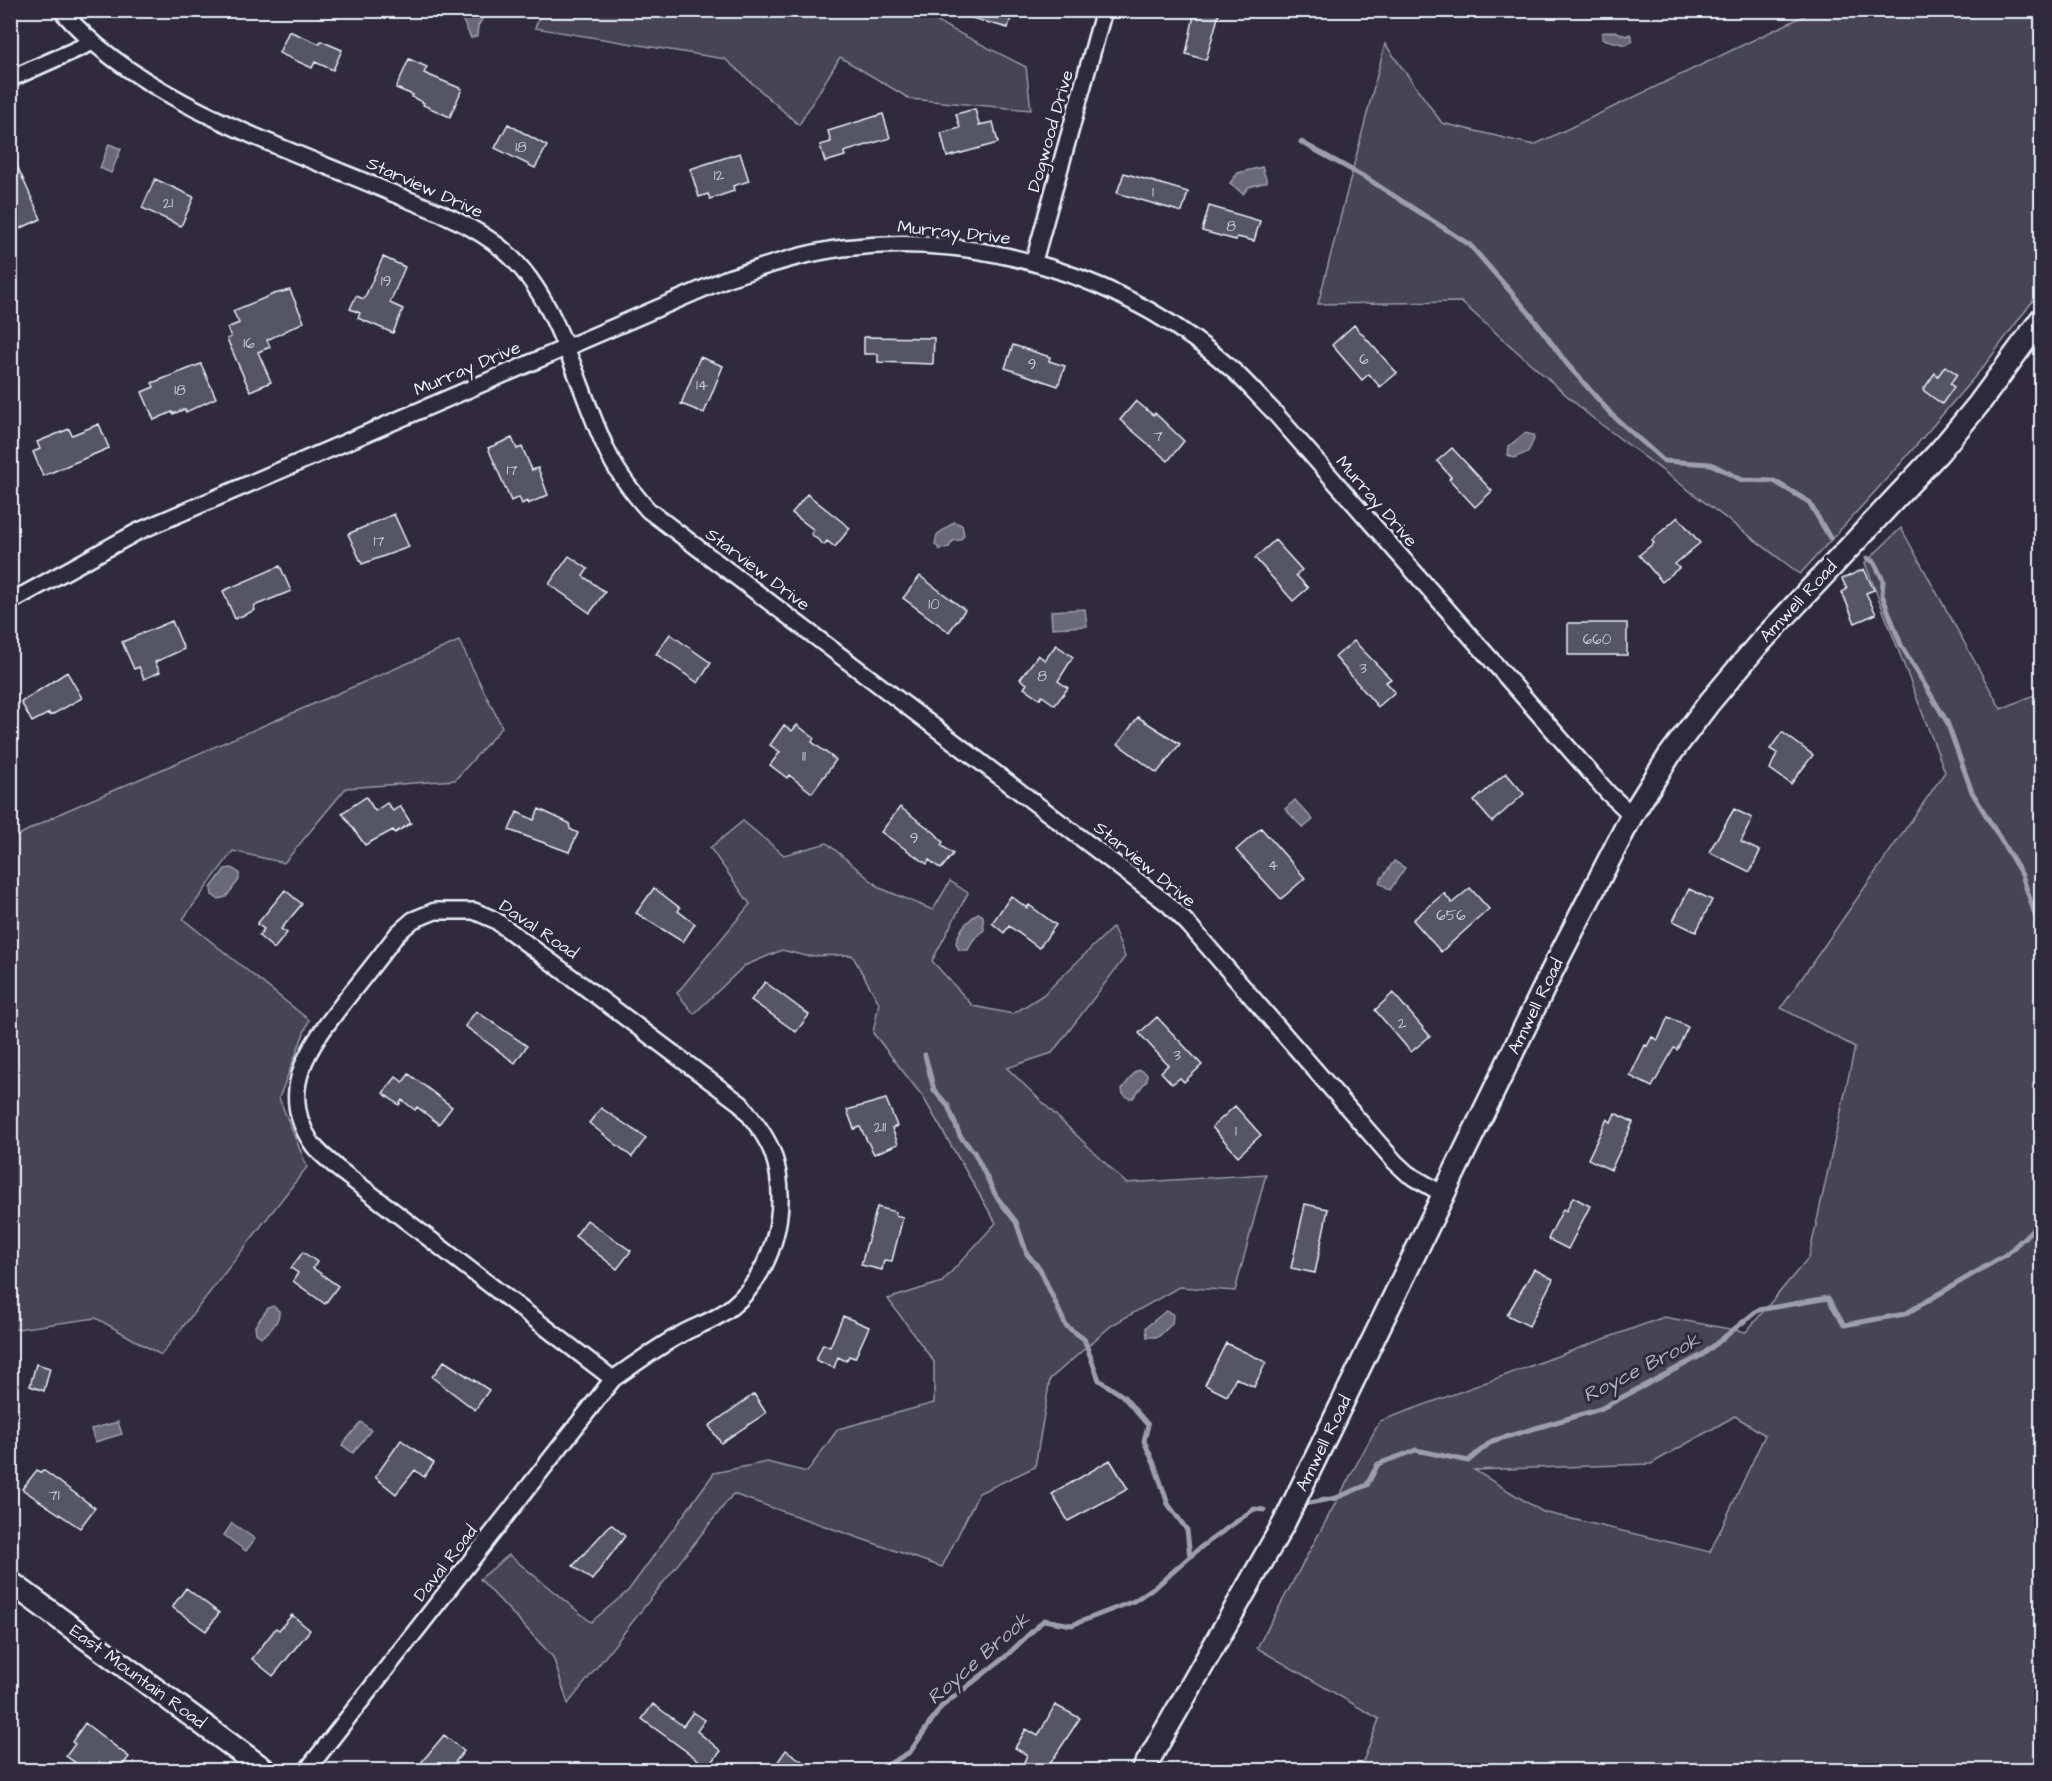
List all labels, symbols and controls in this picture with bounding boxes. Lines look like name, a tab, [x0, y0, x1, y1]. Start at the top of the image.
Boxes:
street label: Dogwood Drive	[1021, 67, 1081, 195]
house number: 18	[515, 137, 527, 158]
street label: Starview Drive	[363, 151, 487, 224]
house number: 12	[714, 165, 725, 186]
house number: 1	[1152, 182, 1154, 203]
house number: 21	[163, 193, 173, 214]
street label: Murray Drive	[896, 214, 1012, 252]
house number: 8	[1226, 216, 1236, 237]
house number: 19	[381, 271, 391, 292]
house number: 16	[243, 333, 255, 354]
street label: Murray Drive	[410, 335, 525, 403]
house number: 6	[1359, 349, 1369, 370]
house number: 9	[1028, 354, 1036, 375]
house number: 14	[696, 375, 708, 396]
house number: 18	[174, 380, 186, 401]
house number: 7	[1153, 426, 1163, 447]
street label: Murray Drive	[1329, 450, 1423, 553]
house number: 17	[506, 460, 518, 481]
street label: Starview Drive	[700, 522, 815, 617]
house number: 17	[373, 531, 385, 552]
street label: Amwell Road	[1754, 555, 1843, 648]
house number: 10	[928, 594, 940, 615]
house number: 660	[1583, 629, 1612, 650]
house number: 3	[1359, 658, 1367, 679]
house number: 8	[1037, 666, 1047, 687]
house number: 11	[802, 746, 806, 767]
street label: Starview Drive	[1088, 815, 1201, 914]
house number: 9	[910, 828, 918, 849]
house number: 4	[1268, 855, 1278, 876]
street label: Daval Road	[494, 894, 583, 965]
house number: 656	[1436, 905, 1466, 926]
street label: Amwell Road	[1501, 954, 1569, 1058]
house number: 2	[1398, 1013, 1407, 1034]
house number: 3	[1173, 1045, 1181, 1066]
house number: 211	[874, 1117, 886, 1138]
house number: 1	[1235, 1121, 1237, 1142]
water label: Royce Brook	[1578, 1326, 1706, 1410]
street label: Amwell Road	[1289, 1391, 1357, 1495]
house number: 71	[48, 1485, 60, 1506]
street label: Daval Road	[408, 1520, 483, 1607]
water label: Royce Brook	[921, 1606, 1037, 1712]
street label: East Mountain Road	[64, 1618, 211, 1734]

